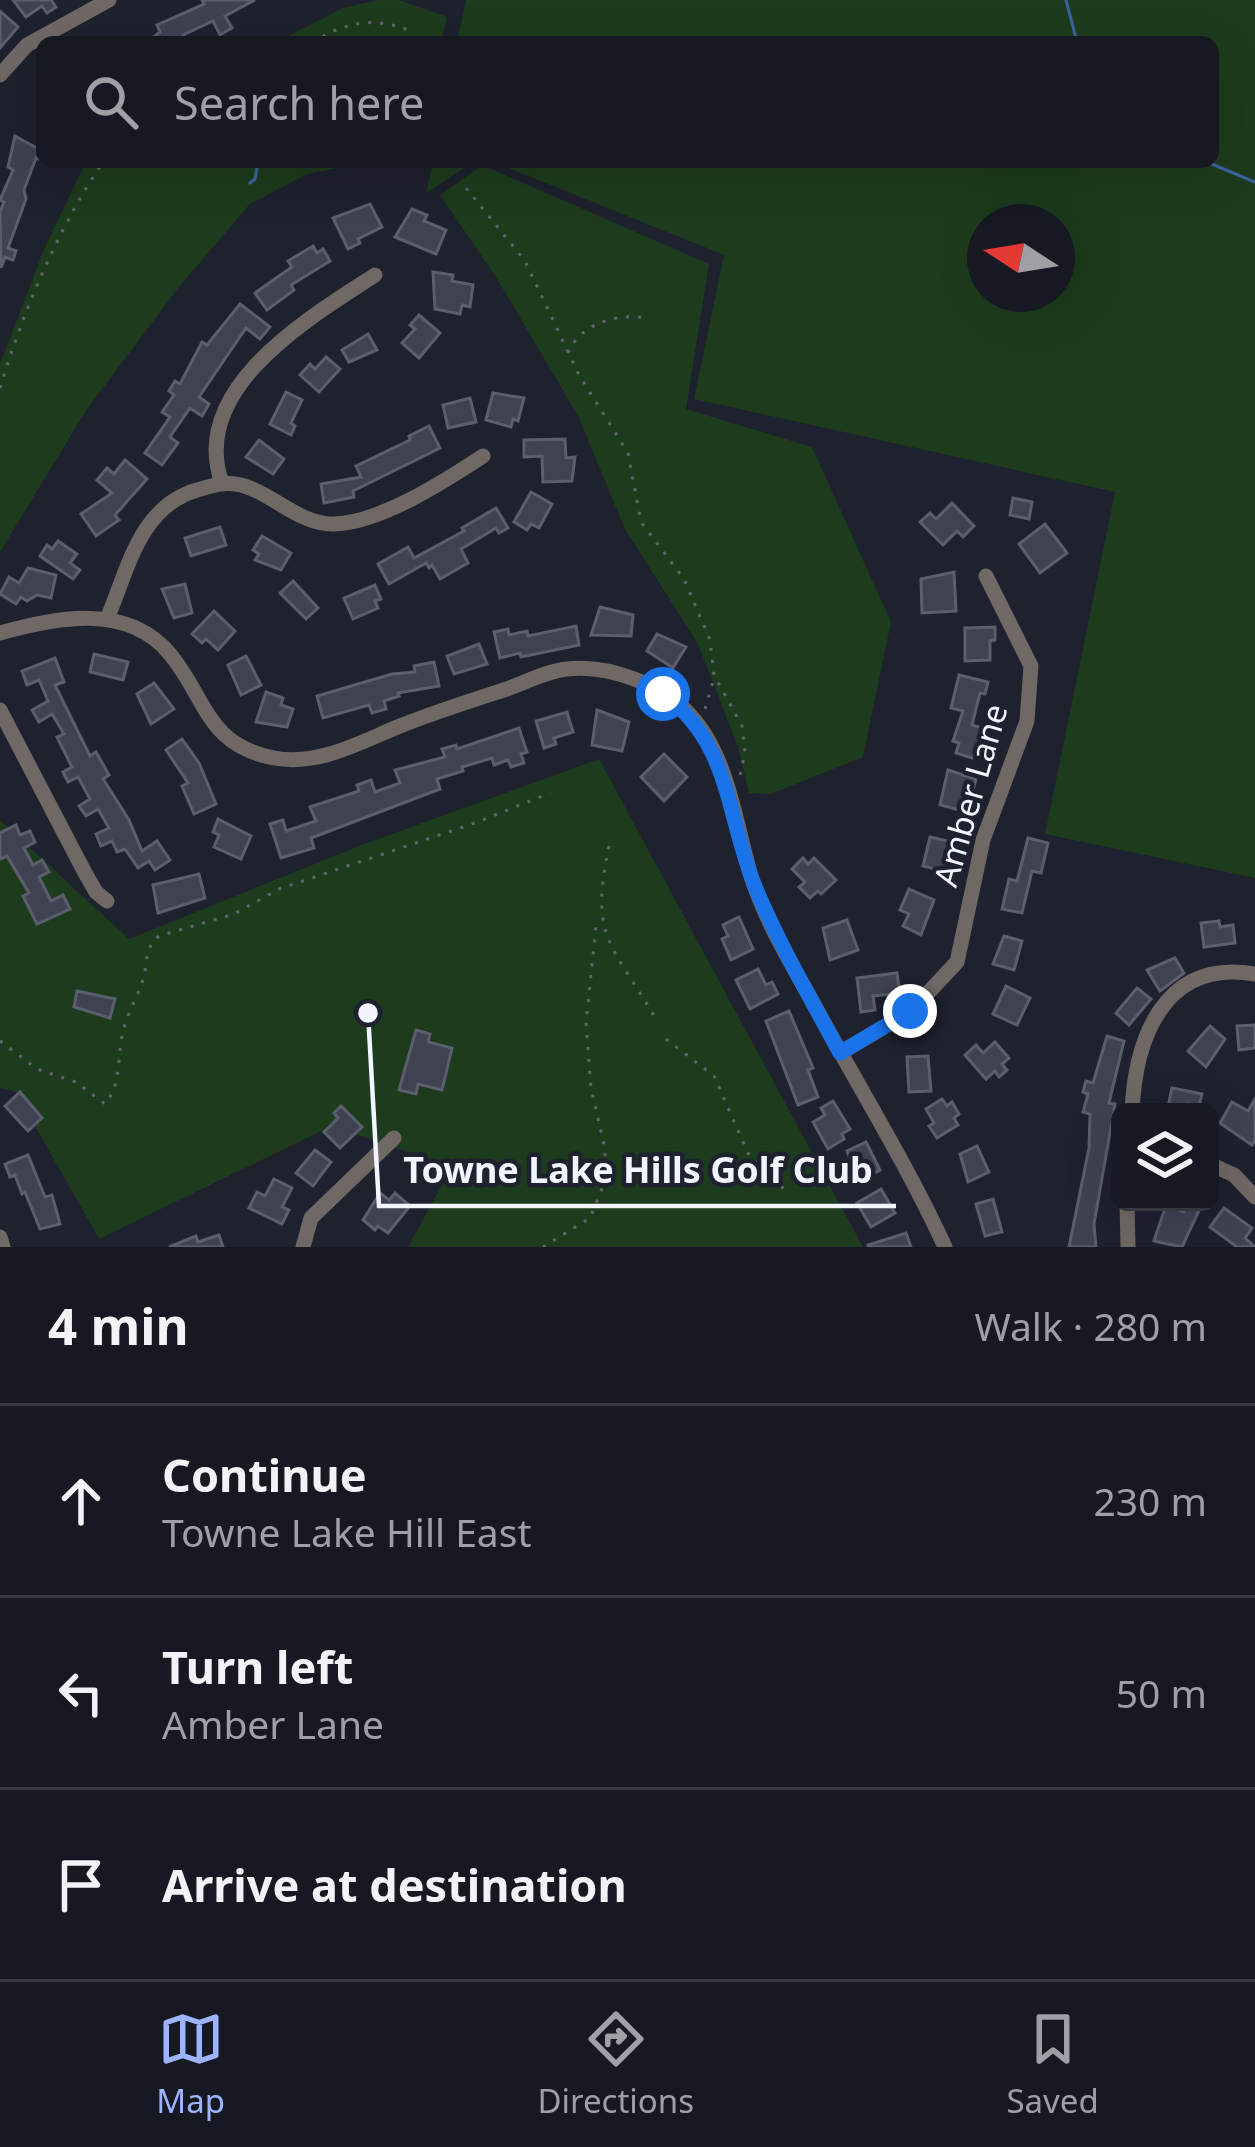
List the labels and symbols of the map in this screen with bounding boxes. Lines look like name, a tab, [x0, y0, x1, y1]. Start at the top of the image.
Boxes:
north arrow	[967, 204, 1075, 312]
route start	[636, 667, 690, 721]
street label: Amber Lane	[922, 698, 1018, 892]
route end	[883, 984, 937, 1038]
callout: Towne Lake Hills Golf Club	[379, 1134, 896, 1206]
text: Towne Lake Hills Golf Club	[403, 1145, 873, 1194]

